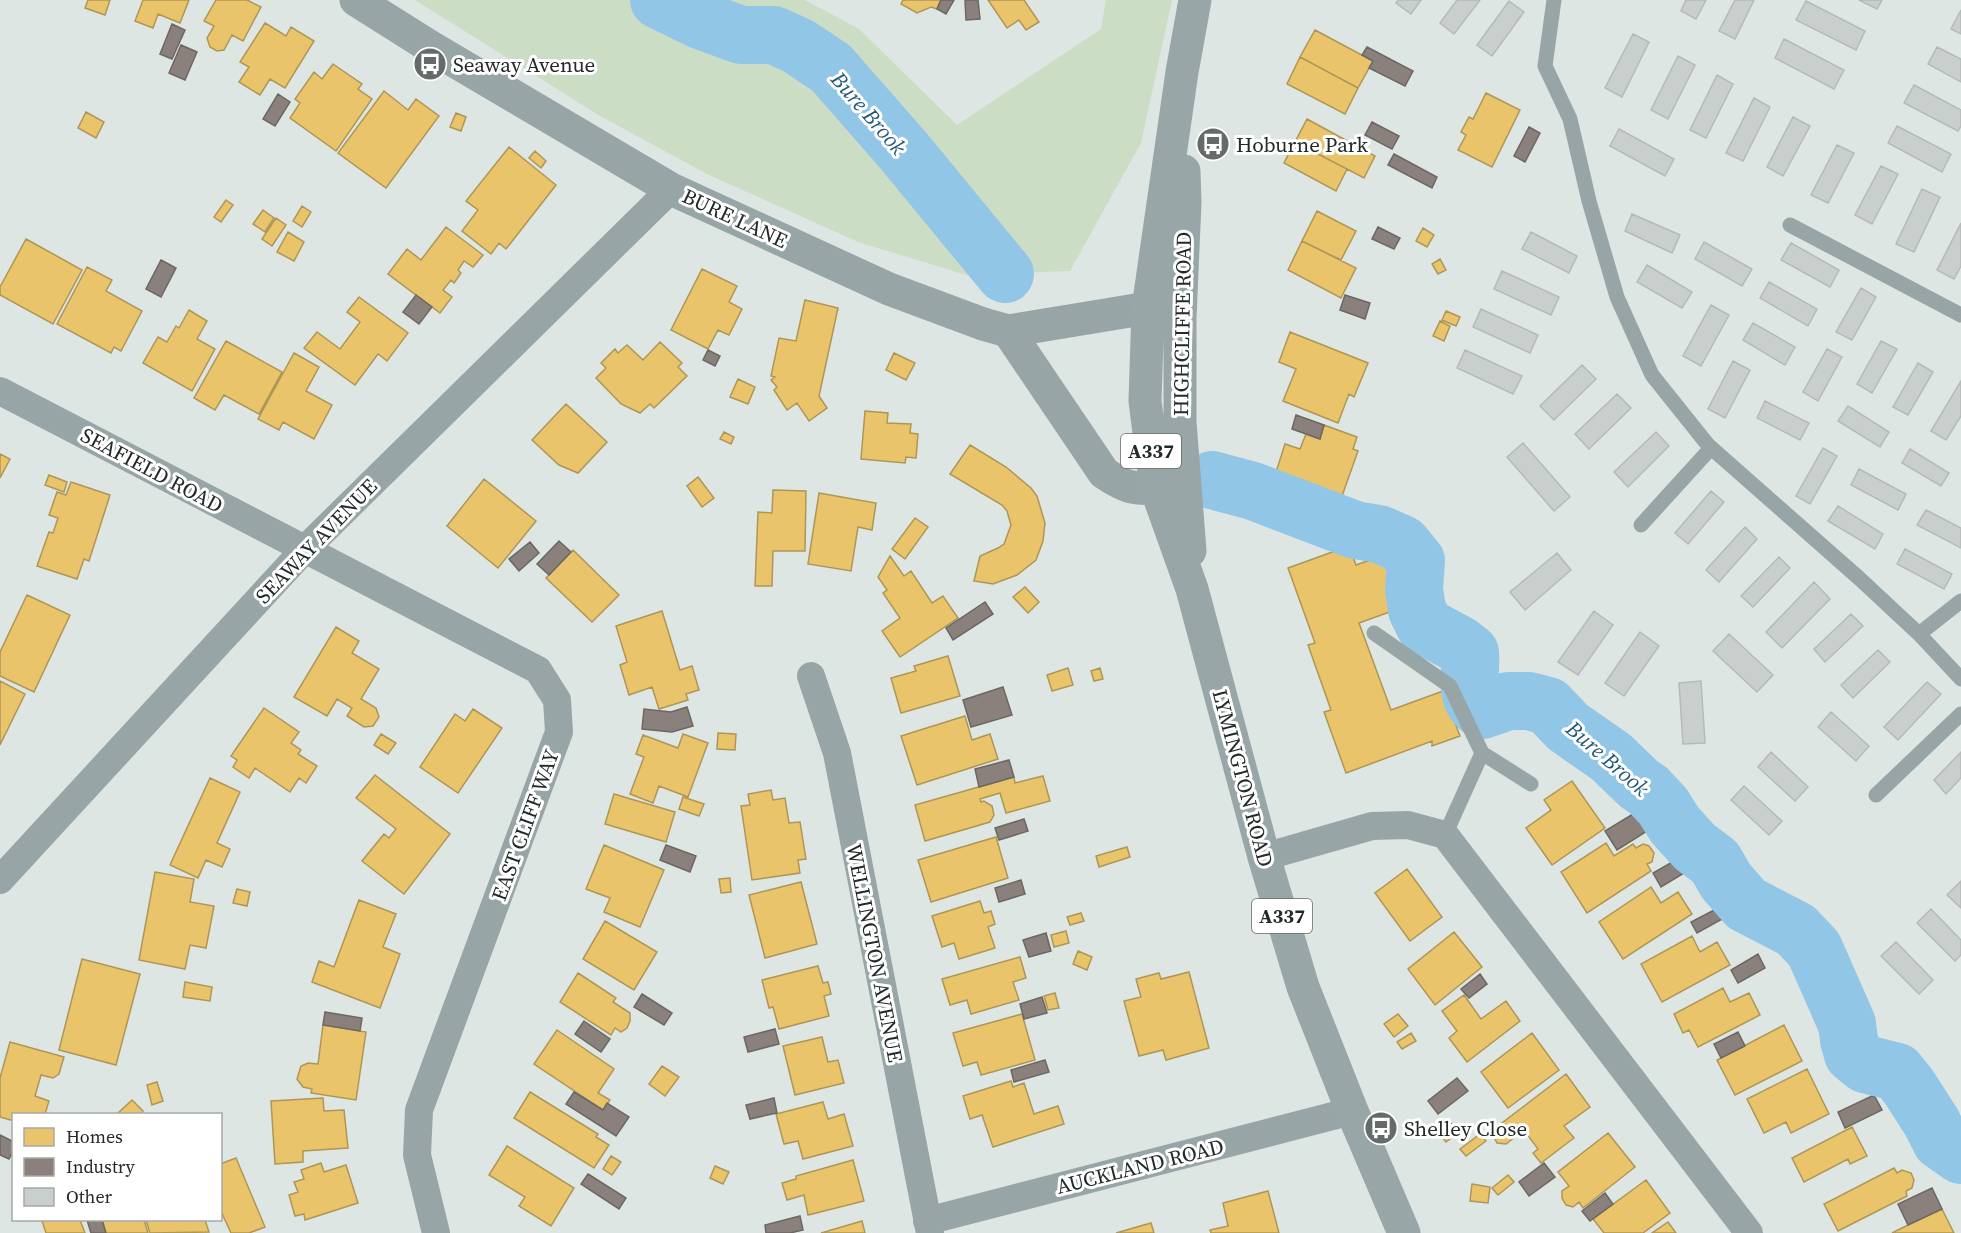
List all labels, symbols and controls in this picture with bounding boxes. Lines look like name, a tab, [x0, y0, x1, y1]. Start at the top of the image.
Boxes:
bus stop icon: Seaway Avenue	[412, 46, 448, 82]
place label: Seaway Avenue	[453, 50, 595, 79]
water label: Bure Brook	[824, 64, 914, 161]
bus stop icon: Hoburne Park	[1195, 126, 1231, 162]
place label: Hoburne Park	[1236, 130, 1368, 159]
street label: BURE LANE	[678, 181, 792, 255]
street label: HIGHCLIFFE ROAD	[1166, 232, 1198, 416]
street label: SEAFIELD ROAD	[76, 420, 228, 520]
road number: A337	[1121, 434, 1181, 468]
street label: SEAWAY AVENUE	[249, 472, 383, 610]
street label: LYMINGTON ROAD	[1205, 686, 1281, 870]
water label: Bure Brook	[1559, 713, 1656, 803]
street label: EAST CLIFF WAY	[484, 745, 566, 905]
street label: WELLINGTON AVENUE	[840, 841, 910, 1065]
road number: A337	[1252, 899, 1312, 933]
bus stop icon: Shelley Close	[1363, 1110, 1399, 1146]
legend	[12, 1113, 222, 1221]
place label: Shelley Close	[1404, 1114, 1527, 1143]
text: Homes	[66, 1124, 123, 1149]
street label: AUCKLAND ROAD	[1053, 1131, 1227, 1201]
text: Industry	[66, 1154, 136, 1179]
text: Other	[66, 1184, 113, 1209]

